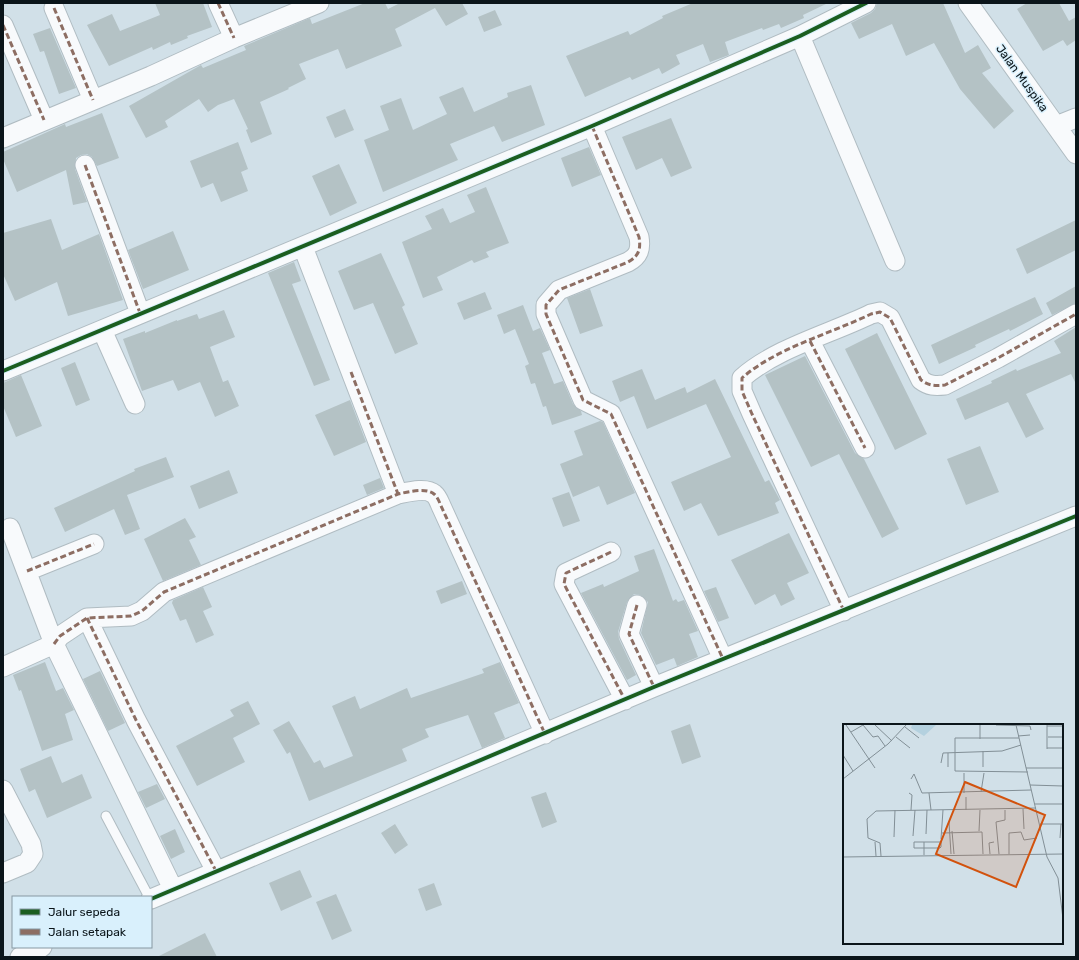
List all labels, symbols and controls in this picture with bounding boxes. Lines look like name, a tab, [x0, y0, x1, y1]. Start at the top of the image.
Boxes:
street label: Jalan Muspika	[993, 42, 1051, 114]
inset map	[843, 724, 1063, 944]
legend	[12, 896, 152, 948]
text: Jalur sepeda	[48, 905, 120, 919]
text: Jalan setapak	[48, 925, 127, 939]

